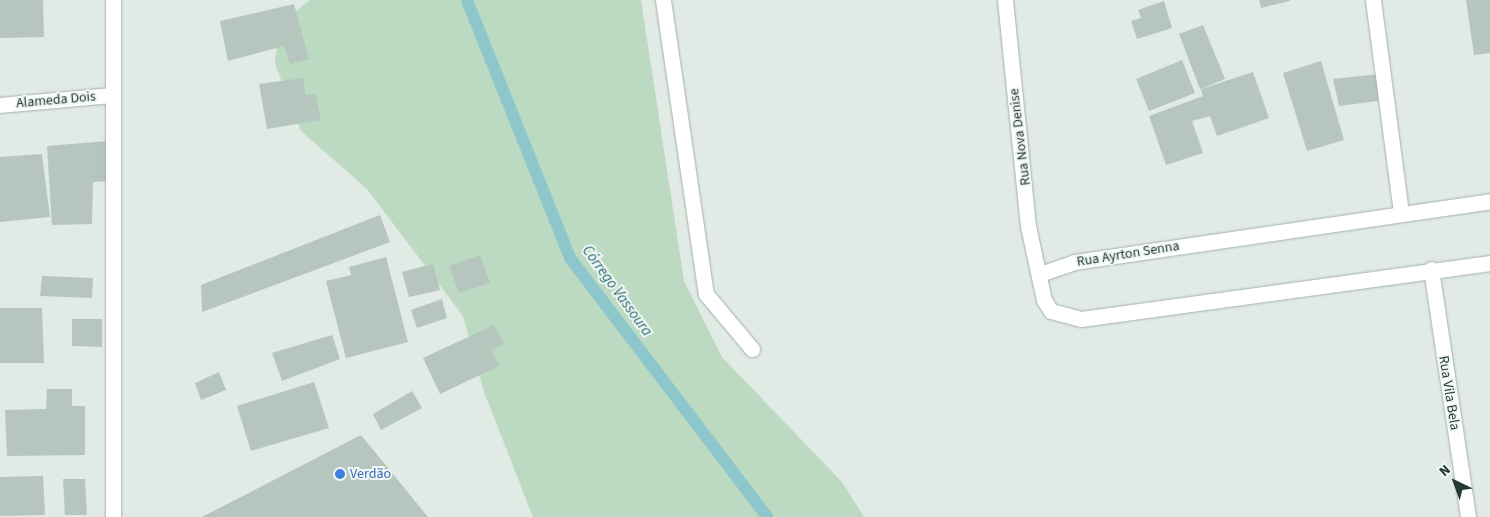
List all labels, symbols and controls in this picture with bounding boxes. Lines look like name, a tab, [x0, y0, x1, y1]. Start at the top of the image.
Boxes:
street label: Alameda Dois	[15, 88, 97, 112]
street label: Rua Nova Denise	[1006, 88, 1034, 186]
street label: Rua Ayrton Senna	[1075, 238, 1181, 270]
water label: Córrego Vassoura	[578, 242, 656, 340]
street label: Rua Vila Bela	[1435, 354, 1463, 432]
north arrow	[1430, 457, 1480, 507]
text: N	[1435, 460, 1455, 481]
place label: Verdão	[350, 466, 391, 482]
marker: Verdão	[334, 468, 346, 480]

